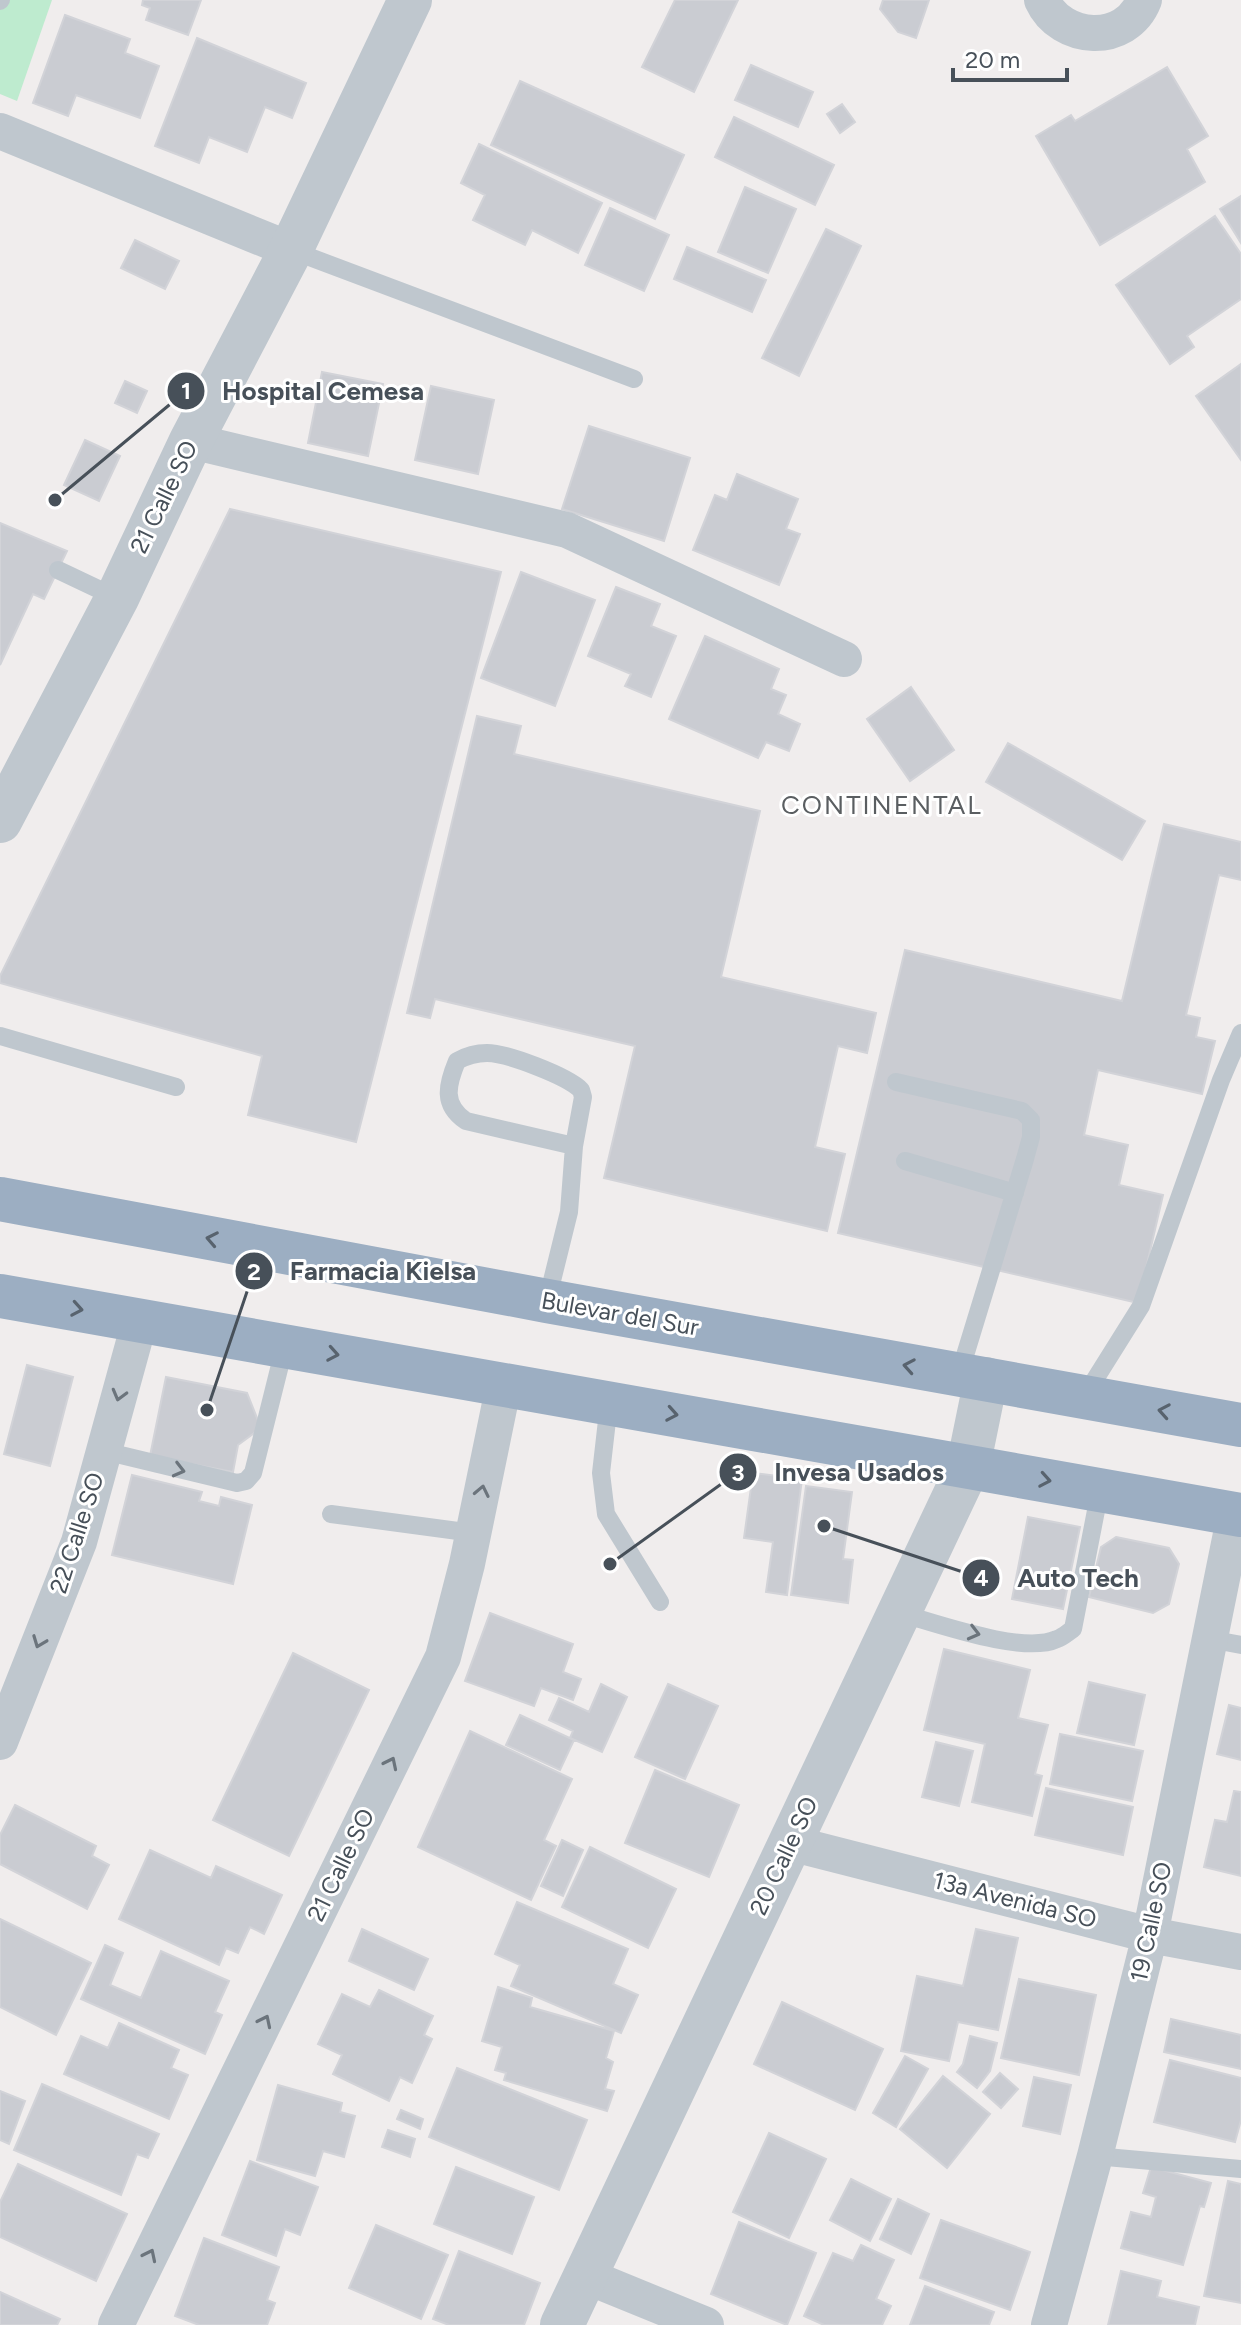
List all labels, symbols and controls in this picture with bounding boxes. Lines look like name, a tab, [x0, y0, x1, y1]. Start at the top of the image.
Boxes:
scale bar	[953, 32, 1067, 82]
text: 20 m	[965, 45, 1020, 74]
callout: Hospital Cemesa	[166, 366, 440, 416]
text: Hospital Cemesa	[222, 375, 424, 407]
text: 1	[181, 376, 191, 405]
street label: 21 Calle SO	[124, 436, 203, 558]
district label: CONTINENTAL	[781, 789, 983, 821]
one-way arrow	[206, 1231, 219, 1248]
callout: Farmacia Kielsa	[234, 1246, 492, 1296]
text: Farmacia Kielsa	[290, 1255, 476, 1287]
text: 2	[247, 1257, 261, 1286]
street label: Bulevar del Sur	[539, 1285, 701, 1342]
one-way arrow	[70, 1300, 84, 1317]
one-way arrow	[326, 1344, 340, 1361]
one-way arrow	[902, 1359, 916, 1376]
one-way arrow	[112, 1387, 128, 1401]
one-way arrow	[1157, 1403, 1171, 1420]
one-way arrow	[665, 1405, 678, 1422]
callout: Invesa Usados	[718, 1447, 960, 1497]
text: Invesa Usados	[774, 1456, 944, 1488]
text: 3	[731, 1458, 745, 1487]
one-way arrow	[172, 1460, 186, 1477]
street label: 22 Calle SO	[43, 1469, 110, 1597]
one-way arrow	[1038, 1470, 1052, 1487]
one-way arrow	[473, 1485, 490, 1499]
callout: Auto Tech	[961, 1553, 1155, 1603]
text: Auto Tech	[1017, 1562, 1139, 1594]
text: 4	[973, 1563, 989, 1592]
one-way arrow	[967, 1623, 981, 1640]
one-way arrow	[32, 1634, 49, 1648]
one-way arrow	[382, 1756, 397, 1771]
street label: 20 Calle SO	[744, 1792, 824, 1920]
street label: 21 Calle SO	[301, 1804, 380, 1926]
street label: 19 Calle SO	[1124, 1859, 1177, 1985]
street label: 13a Avenida SO	[931, 1865, 1100, 1934]
one-way arrow	[255, 2015, 271, 2030]
one-way arrow	[141, 2249, 157, 2263]

